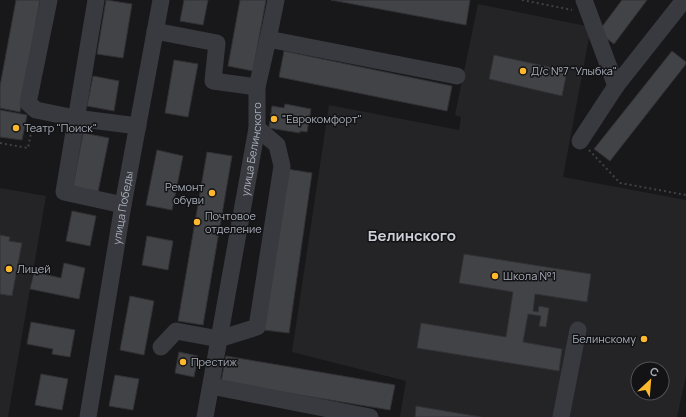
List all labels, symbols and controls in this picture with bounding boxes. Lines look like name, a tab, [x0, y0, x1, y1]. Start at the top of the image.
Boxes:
place label: Д/с №7 "Улыбка"	[531, 63, 617, 78]
marker: Д/с №7 "Улыбка"	[518, 66, 528, 76]
street label: улица Белинского	[237, 102, 264, 197]
place label: "Еврокомфорт"	[282, 111, 362, 126]
marker: "Еврокомфорт"	[269, 114, 279, 124]
place label: Театр "Поиск"	[24, 120, 97, 135]
marker: Театр "Поиск"	[11, 123, 21, 133]
street label: улица Победы	[109, 170, 136, 246]
place label: Ремонт обуви	[165, 179, 204, 207]
marker: Ремонт обуви	[207, 188, 217, 198]
place label: Почтовое отделение	[205, 208, 262, 236]
marker: Почтовое отделение	[192, 217, 202, 227]
district label: Белинского	[368, 225, 456, 246]
place label: Лицей	[17, 261, 50, 276]
marker: Лицей	[4, 264, 14, 274]
place label: Школа №1	[503, 268, 556, 283]
marker: Школа №1	[490, 271, 500, 281]
place label: Белинскому	[572, 331, 636, 346]
marker: Белинскому	[639, 334, 649, 344]
place label: Престиж	[191, 354, 237, 369]
marker: Престиж	[178, 357, 188, 367]
north arrow	[630, 361, 670, 401]
text: С	[648, 363, 662, 380]

